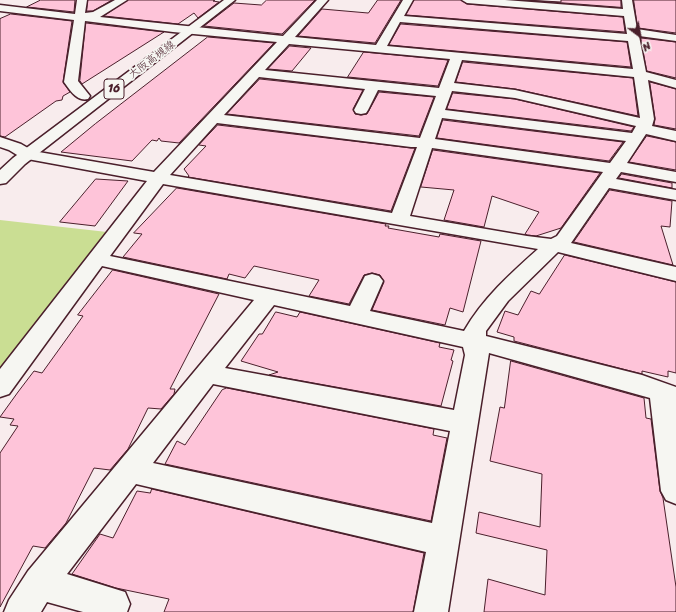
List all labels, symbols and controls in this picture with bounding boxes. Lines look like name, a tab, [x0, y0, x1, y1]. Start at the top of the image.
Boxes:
north arrow	[620, 16, 660, 56]
text: N	[638, 37, 655, 57]
street label: 大阪高槻線	[126, 38, 178, 82]
road number: 16	[104, 79, 124, 99]

